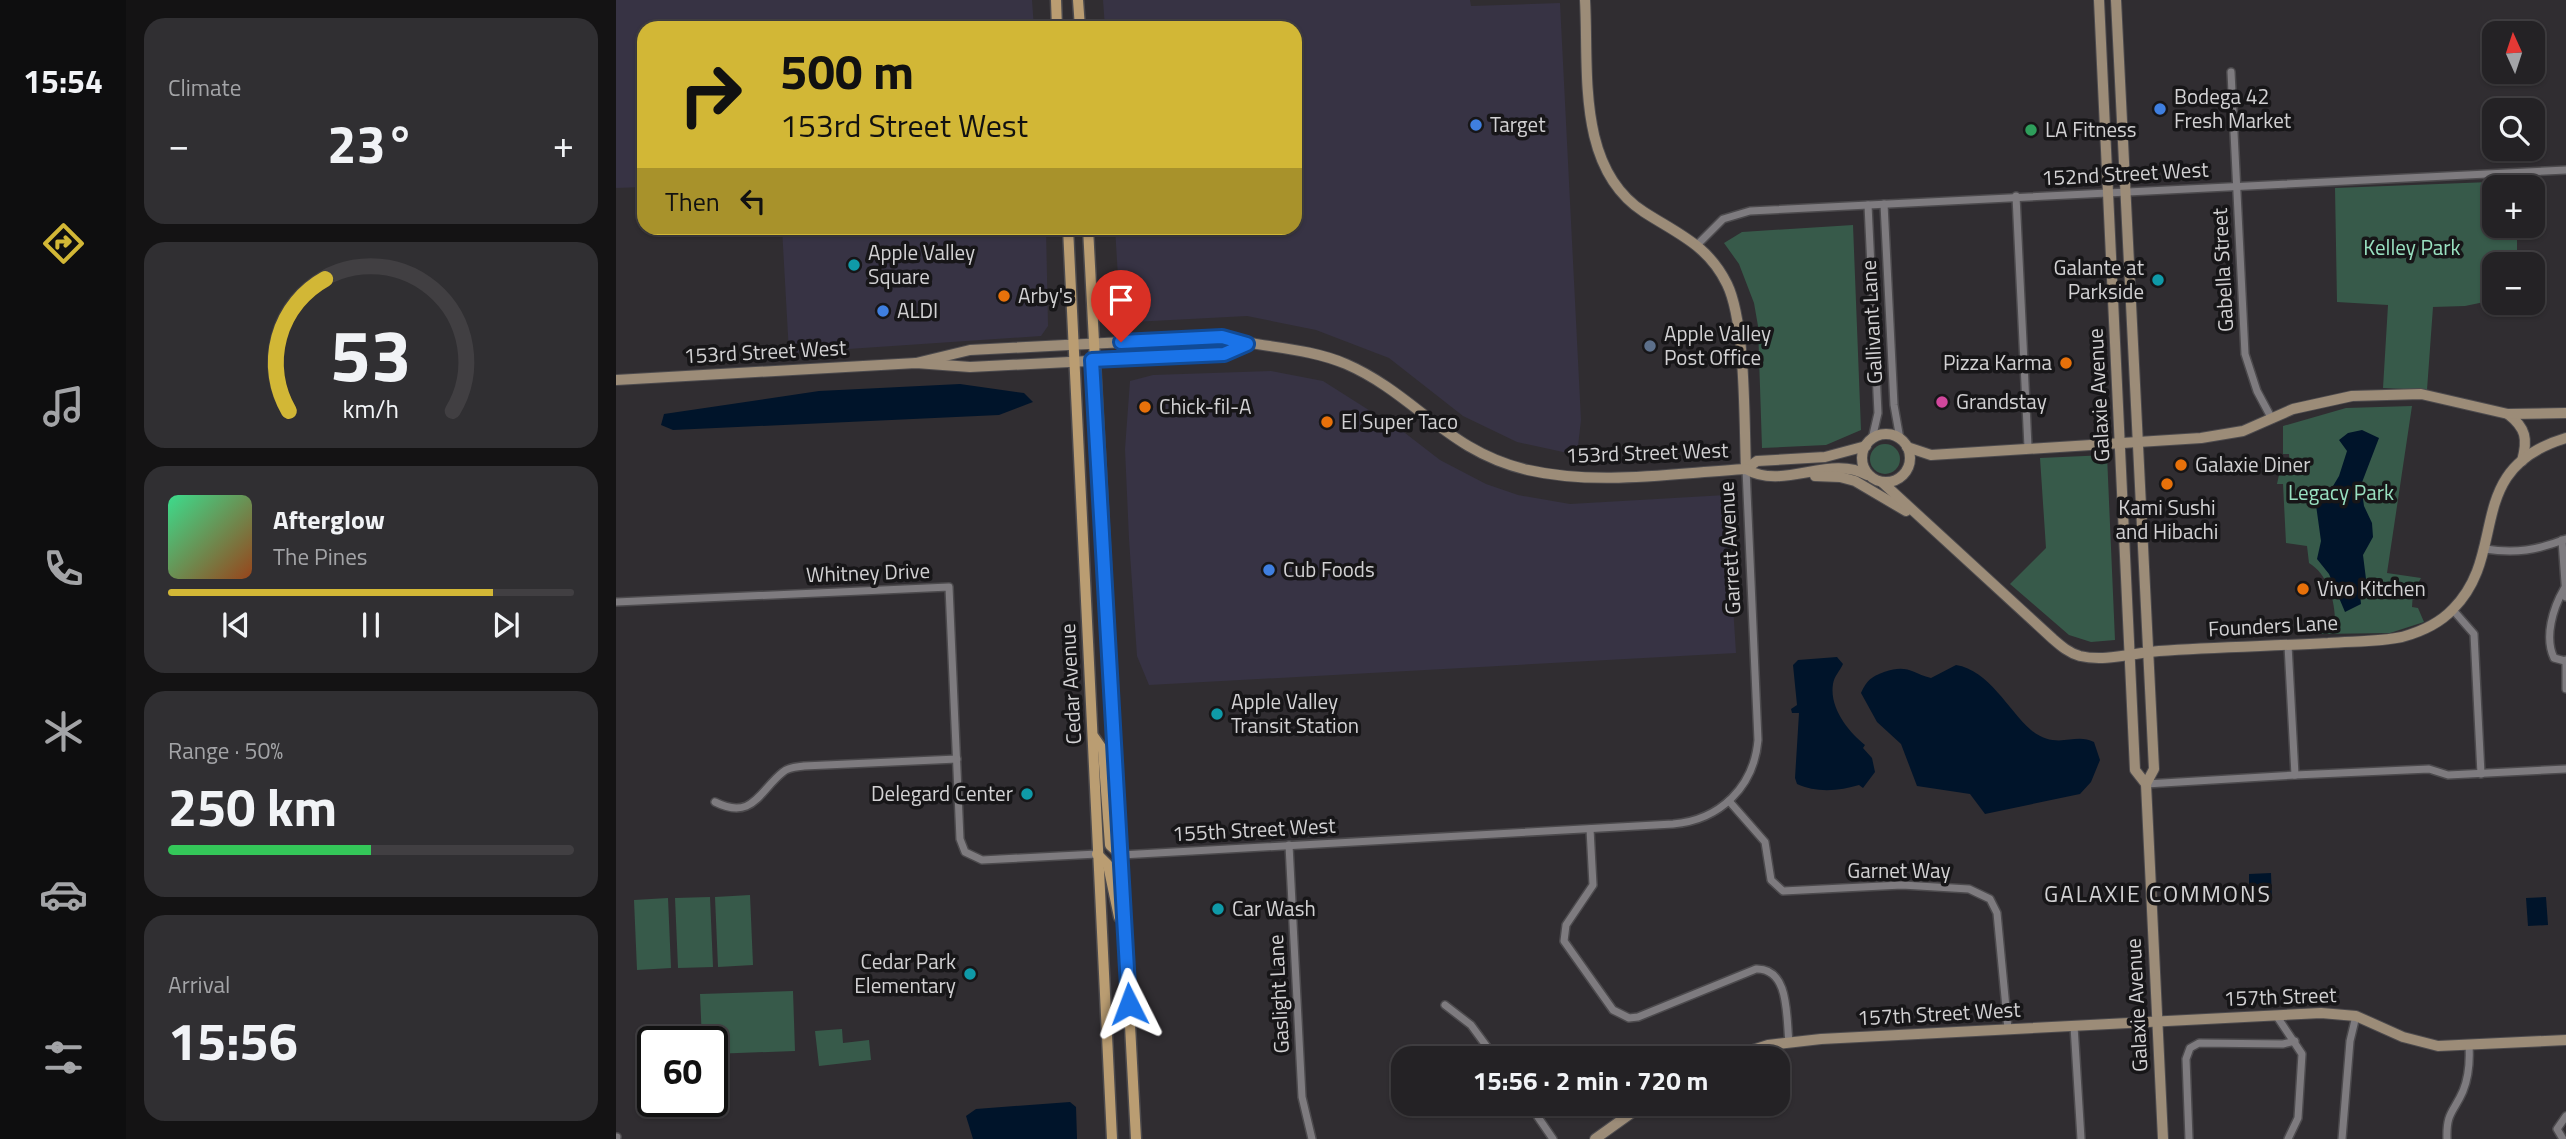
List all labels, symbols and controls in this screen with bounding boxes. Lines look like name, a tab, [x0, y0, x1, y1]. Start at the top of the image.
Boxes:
north arrow	[2482, 21, 2544, 84]
map controls	[2482, 21, 2545, 315]
text: 500 m	[780, 33, 914, 108]
icon: right	[665, 49, 756, 140]
text: 15:54	[23, 57, 103, 105]
text: Climate	[168, 70, 241, 105]
place label: Bodega 42 Fresh Market	[2174, 80, 2292, 136]
button: search	[2482, 98, 2545, 161]
text: 153rd Street West	[780, 101, 1028, 149]
marker: Bodega 42 Fresh Market	[2152, 101, 2168, 117]
text: 23°	[327, 104, 415, 183]
place label: Target	[1490, 108, 1546, 140]
place label: LA Fitness	[2045, 113, 2137, 145]
text: −	[168, 115, 189, 173]
text: +	[553, 115, 574, 173]
marker: Target	[1468, 117, 1484, 133]
marker: LA Fitness	[2023, 122, 2039, 138]
street label: 152nd Street West	[2041, 153, 2210, 193]
button: +	[2482, 175, 2545, 238]
text: Then	[665, 182, 720, 221]
icon: left	[734, 182, 772, 220]
street label: Gabella Street	[2203, 207, 2241, 333]
icon: directions	[39, 219, 88, 268]
park label: Kelley Park	[2363, 231, 2461, 263]
place label: Apple Valley Square	[868, 236, 975, 292]
place label: Galante at Parkside	[2053, 251, 2145, 307]
button: −	[2482, 252, 2545, 315]
marker: Apple Valley Square	[846, 257, 862, 273]
street label: Gallivant Lane	[1852, 259, 1890, 385]
pin	[1091, 270, 1151, 342]
marker: Galante at Parkside	[2150, 272, 2166, 288]
place label: Arby's	[1018, 279, 1073, 311]
icon: arrive	[1102, 281, 1140, 319]
marker: Arby's	[996, 288, 1012, 304]
place label: ALDI	[897, 294, 938, 326]
text: 53	[330, 300, 412, 410]
marker: ALDI	[875, 303, 891, 319]
place label: Apple Valley Post Office	[1664, 317, 1771, 373]
street label: Galaxie Avenue	[2079, 327, 2117, 463]
street label: 153rd Street West	[683, 331, 848, 371]
marker: Apple Valley Post Office	[1642, 338, 1658, 354]
place label: Pizza Karma	[1943, 346, 2052, 378]
marker: Pizza Karma	[2058, 355, 2074, 371]
icon: music	[39, 382, 88, 431]
place label: Grandstay	[1956, 385, 2047, 417]
text: km/h	[343, 390, 399, 428]
place label: Chick-fil-A	[1159, 390, 1252, 422]
marker: Grandstay	[1934, 394, 1950, 410]
marker: Chick-fil-A	[1137, 399, 1153, 415]
place label: El Super Taco	[1341, 405, 1458, 437]
marker: El Super Taco	[1319, 414, 1335, 430]
street label: 153rd Street West	[1565, 433, 1729, 471]
place label: Galaxie Diner	[2195, 448, 2310, 480]
marker: Galaxie Diner	[2173, 457, 2189, 473]
marker: Kami Sushi and Hibachi	[2159, 476, 2175, 492]
park label: Legacy Park	[2288, 476, 2394, 508]
street label: Garrett Avenue	[1710, 481, 1748, 615]
place label: Kami Sushi and Hibachi	[2116, 491, 2218, 547]
text: Afterglow	[273, 500, 385, 539]
text: The Pines	[273, 539, 367, 574]
icon: phone	[39, 544, 88, 593]
place label: Cub Foods	[1283, 553, 1375, 585]
street label: Whitney Drive	[805, 554, 931, 590]
marker: Cub Foods	[1261, 562, 1277, 578]
place label: Vivo Kitchen	[2317, 572, 2426, 604]
marker: Vivo Kitchen	[2295, 581, 2311, 597]
icon: previous	[217, 606, 255, 644]
icon: pause	[352, 606, 390, 644]
icon: next	[487, 606, 525, 644]
street label: Founders Lane	[2207, 606, 2339, 644]
street label: Cedar Avenue	[1051, 623, 1089, 745]
place label: Apple Valley Transit Station	[1231, 685, 1359, 741]
marker: Apple Valley Transit Station	[1209, 706, 1225, 722]
icon: climate	[39, 707, 88, 756]
text: Range · 50%	[168, 733, 283, 768]
text: 250 km	[168, 767, 337, 846]
place label: Delegard Center	[871, 777, 1013, 809]
marker: Delegard Center	[1019, 786, 1035, 802]
street label: 155th Street West	[1172, 809, 1337, 849]
street label: Garnet Way	[1847, 854, 1951, 886]
icon: car	[39, 870, 88, 919]
district label: GALAXIE COMMONS	[2044, 876, 2272, 911]
place label: Car Wash	[1232, 892, 1316, 924]
marker: Car Wash	[1210, 901, 1226, 917]
street label: Gaslight Lane	[1259, 934, 1297, 1054]
street label: Galaxie Avenue	[2117, 937, 2155, 1073]
place label: Cedar Park Elementary	[854, 945, 956, 1001]
marker: Cedar Park Elementary	[962, 966, 978, 982]
text: Arrival	[168, 967, 230, 1002]
position arrow	[1092, 967, 1166, 1041]
street label: 157th Street	[2223, 978, 2337, 1014]
street label: 157th Street West	[1857, 993, 2022, 1033]
text: 15:56	[168, 1001, 298, 1080]
speed limit sign: 60	[637, 1026, 728, 1117]
icon: filters	[39, 1033, 88, 1082]
text: 15:56 · 2 min · 720 m	[1473, 1061, 1708, 1100]

